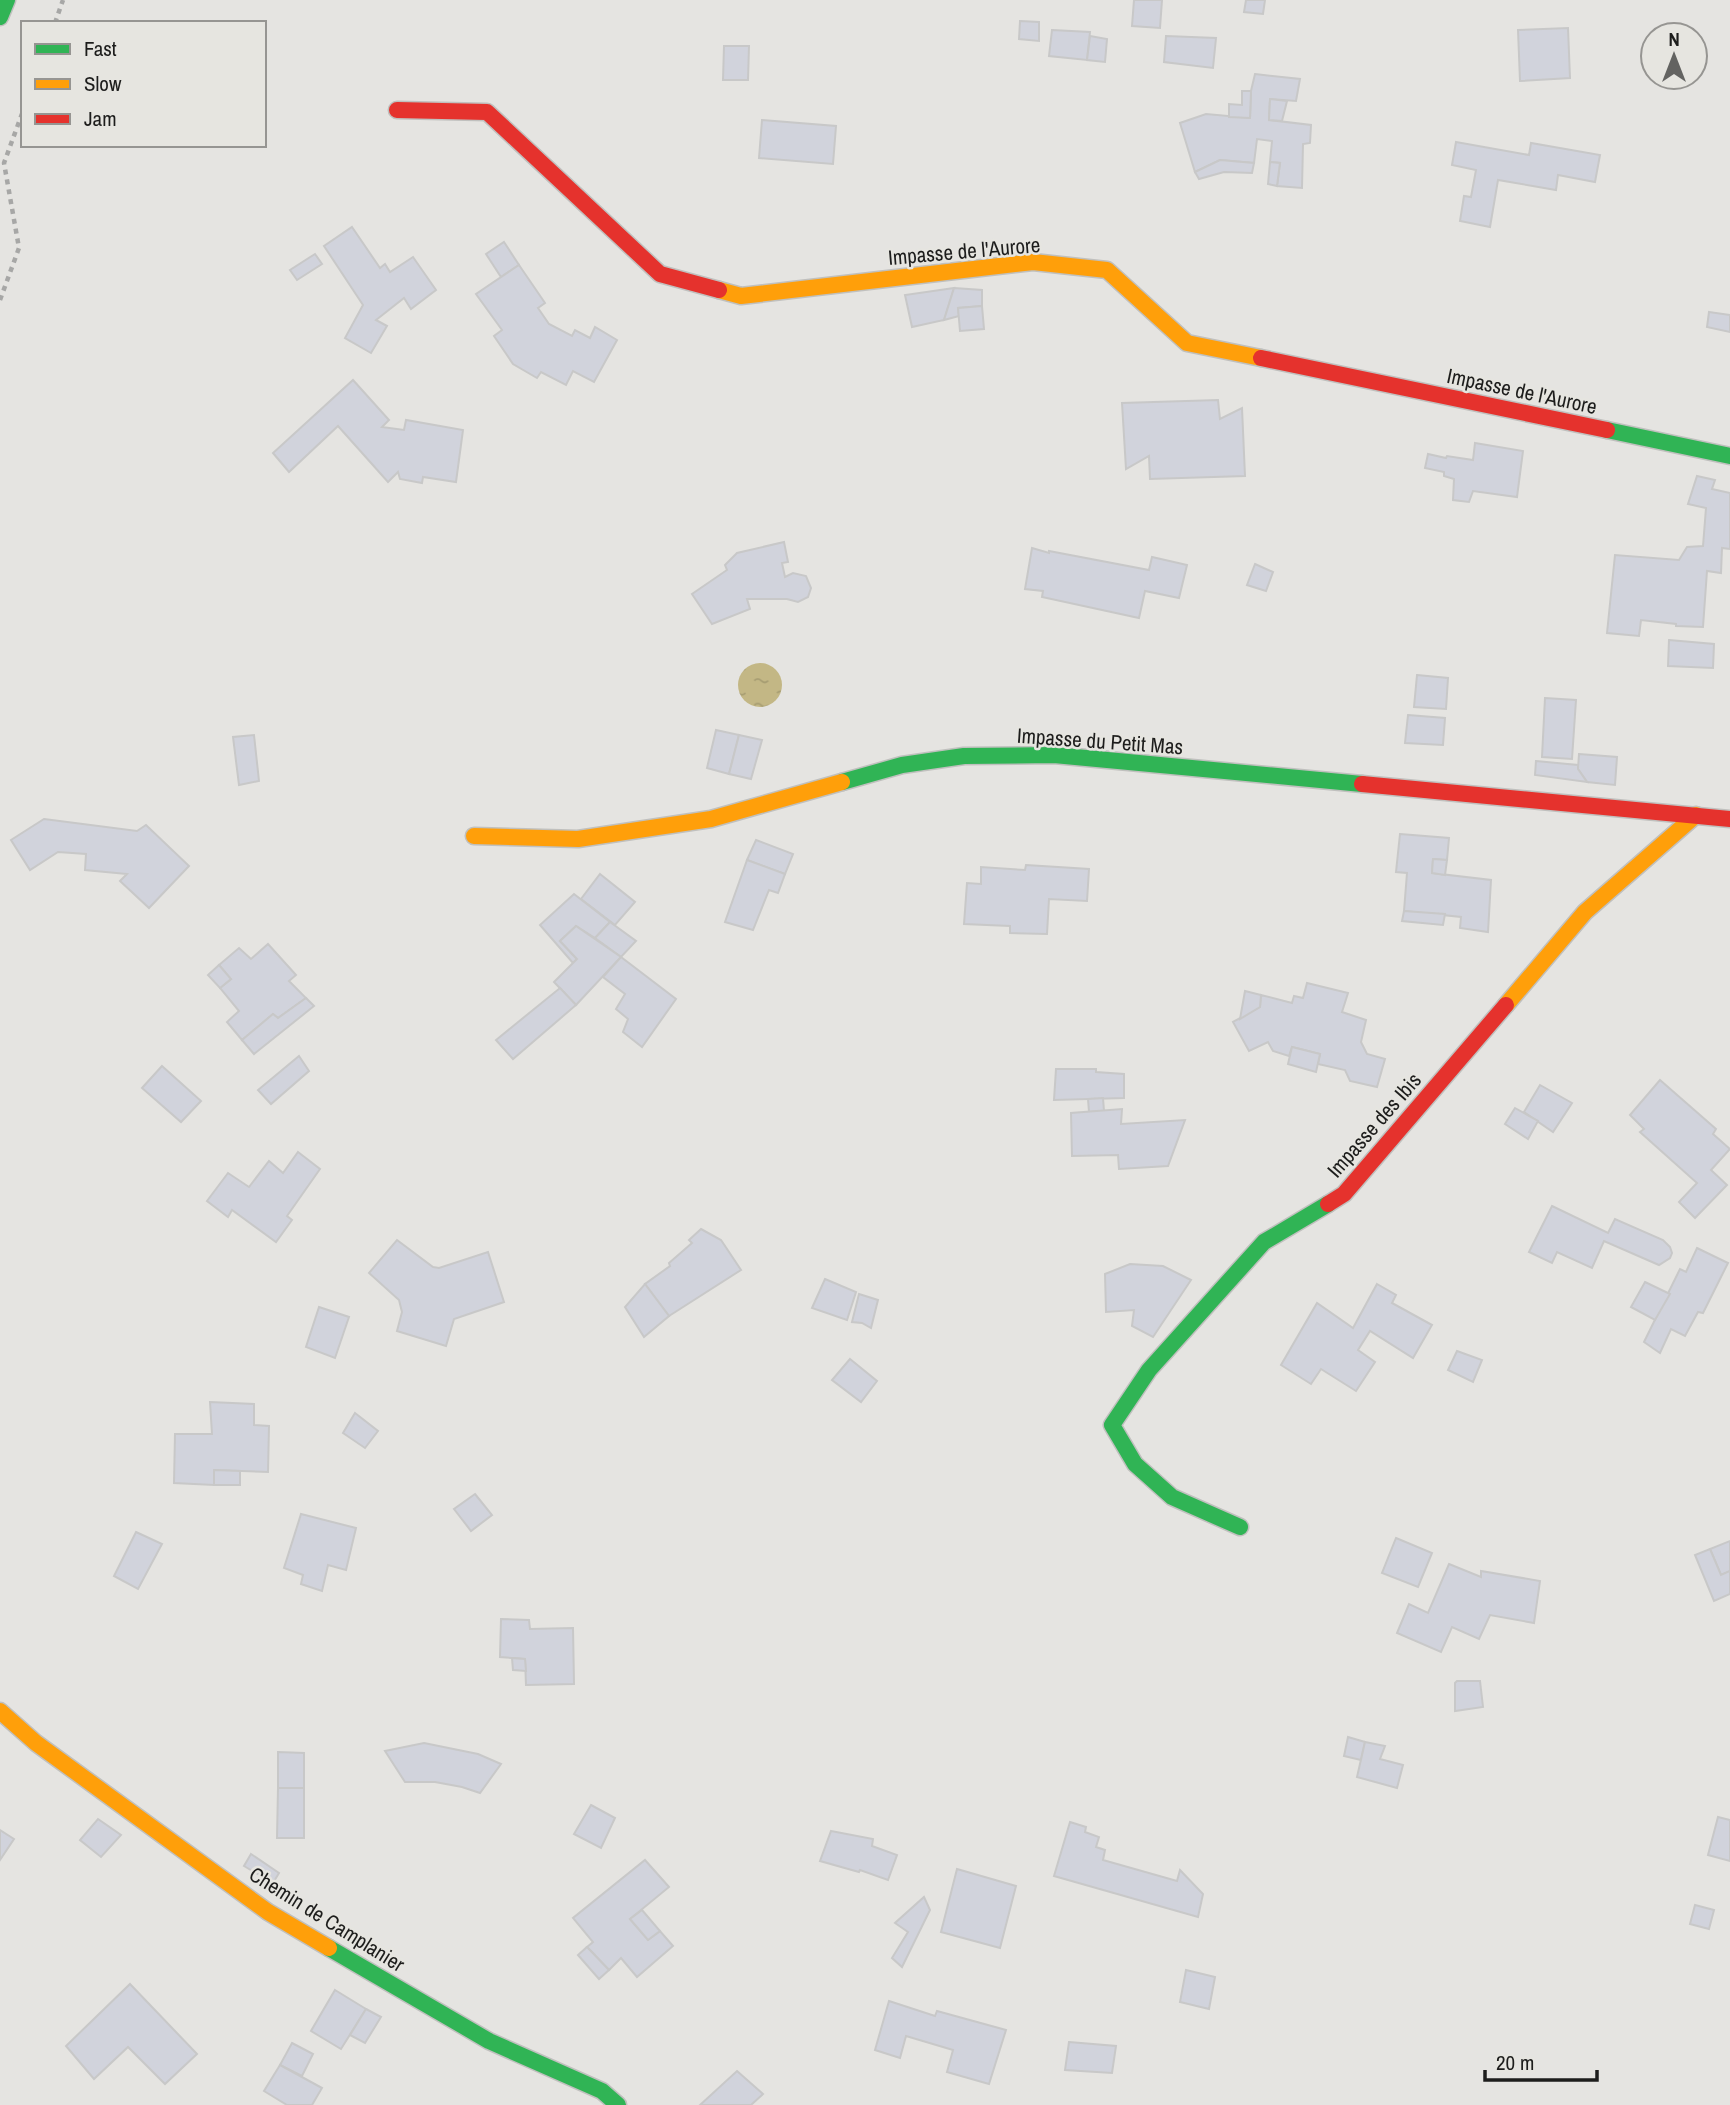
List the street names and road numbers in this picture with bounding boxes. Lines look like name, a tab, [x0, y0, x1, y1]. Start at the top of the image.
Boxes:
street label: Impasse de l'Aurore	[887, 230, 1041, 272]
street label: Impasse de l'Aurore	[1444, 361, 1600, 421]
street label: Impasse du Petit Mas	[1016, 721, 1184, 761]
street label: Impasse des Ibis	[1320, 1066, 1428, 1184]
street label: Chemin de Camplanier	[244, 1860, 410, 1979]

